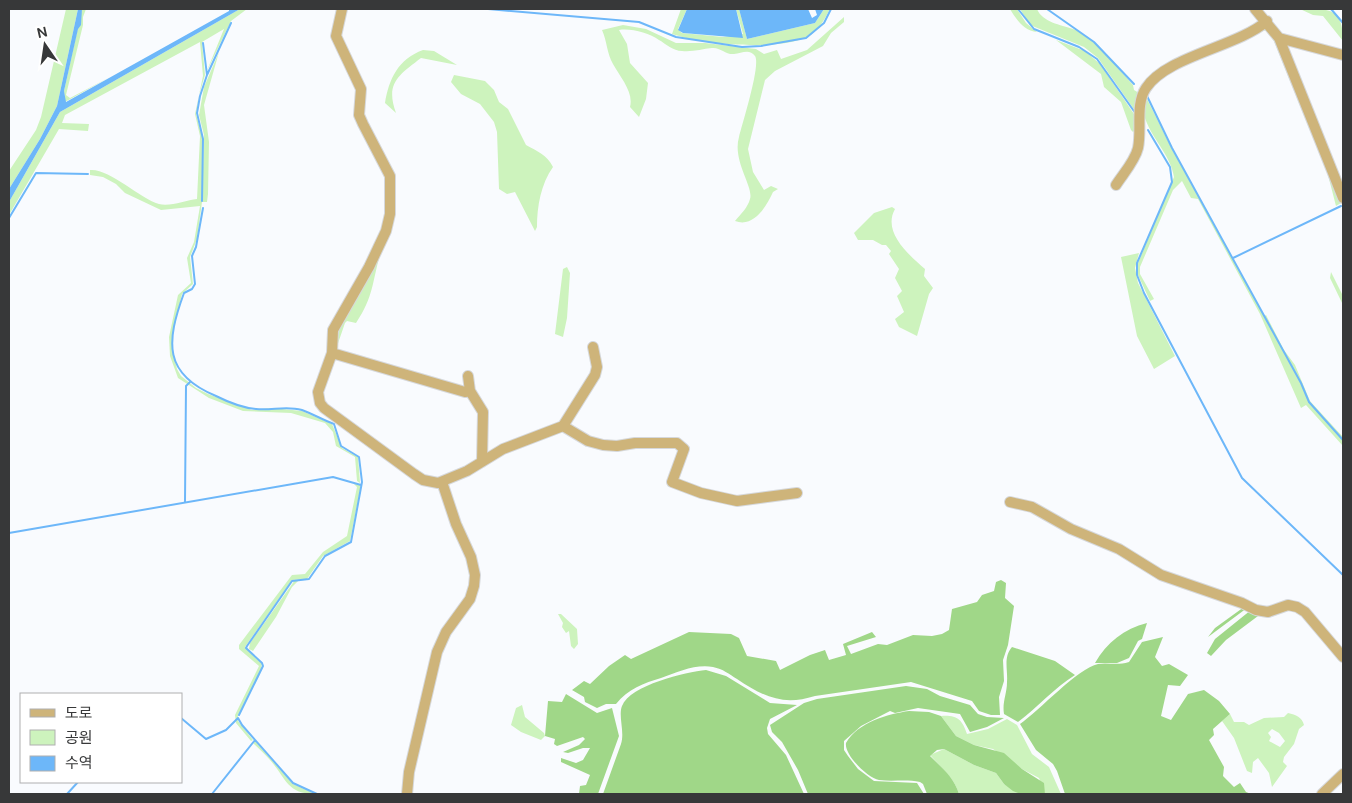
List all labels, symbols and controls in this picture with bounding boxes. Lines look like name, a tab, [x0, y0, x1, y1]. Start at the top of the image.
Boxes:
north arrow	[20, 20, 70, 70]
text: N	[35, 22, 49, 42]
legend	[20, 693, 182, 783]
text: 도로	[65, 703, 93, 723]
text: 공원	[65, 728, 93, 748]
text: 수역	[65, 753, 93, 773]

